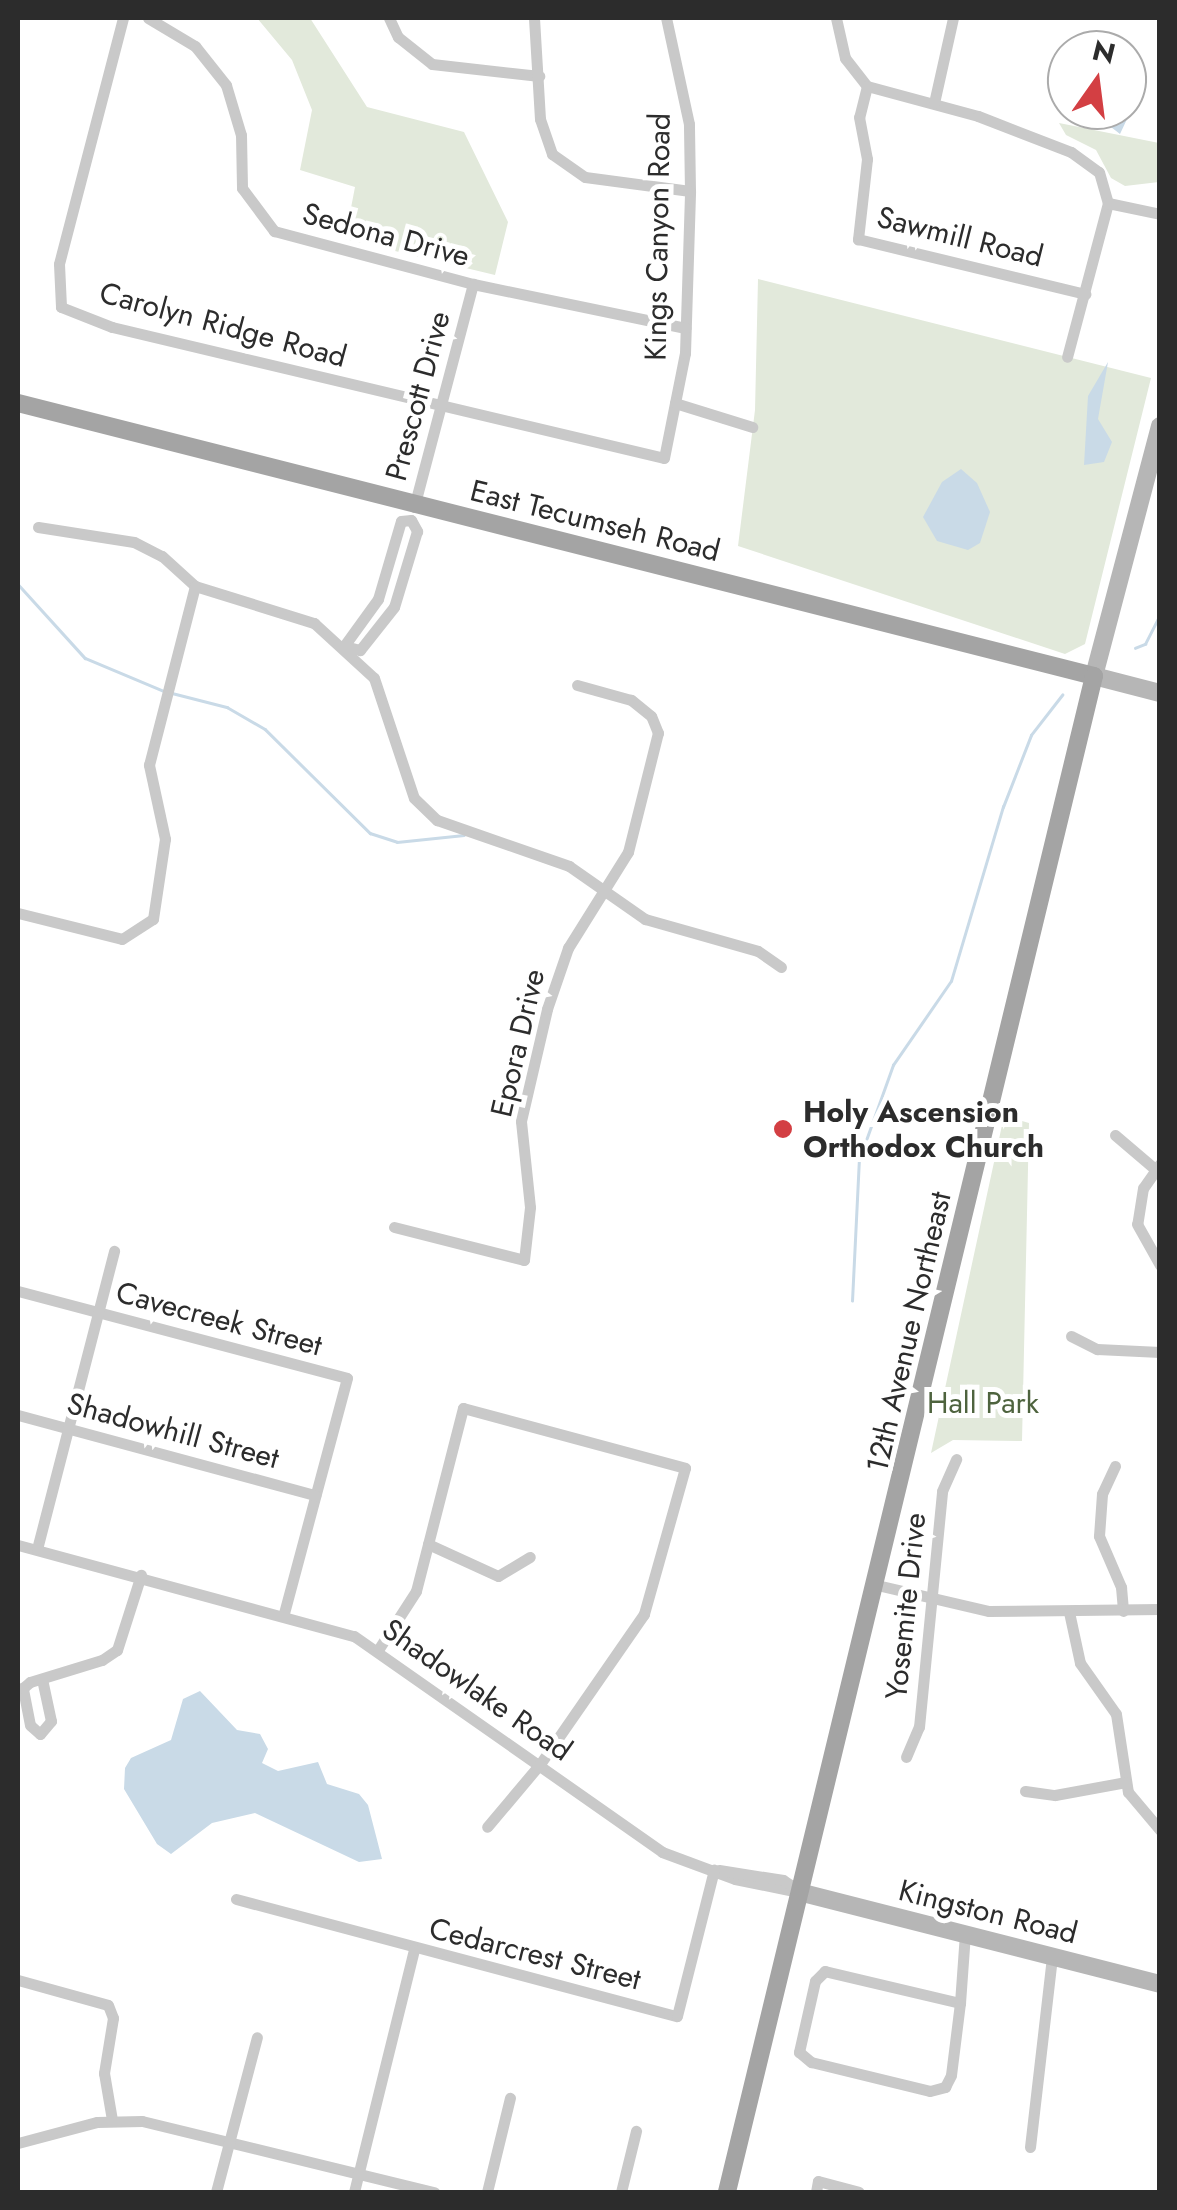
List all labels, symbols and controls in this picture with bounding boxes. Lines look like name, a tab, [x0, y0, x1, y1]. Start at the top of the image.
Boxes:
north arrow	[1047, 30, 1147, 130]
text: N	[1088, 30, 1120, 75]
street label: Kings Canyon Road	[638, 113, 678, 361]
street label: Sedona Drive	[299, 195, 473, 275]
street label: Sawmill Road	[873, 199, 1047, 275]
street label: Carolyn Ridge Road	[96, 275, 350, 375]
street label: Prescott Drive	[378, 307, 458, 485]
street label: East Tecumseh Road	[466, 473, 724, 569]
street label: Epora Drive	[484, 966, 552, 1120]
place label: Holy Ascension Orthodox Church	[803, 1094, 1044, 1164]
marker: Holy Ascension Orthodox Church	[772, 1118, 794, 1140]
street label: 12th Avenue Northeast	[859, 1188, 959, 1476]
street label: Cavecreek Street	[112, 1274, 326, 1364]
street label: Shadowhill Street	[63, 1385, 283, 1477]
park label: Hall Park	[927, 1385, 1039, 1421]
street label: Yosemite Drive	[878, 1511, 934, 1701]
street label: Shadowlake Road	[375, 1611, 579, 1769]
street label: Kingston Road	[895, 1872, 1081, 1952]
street label: Cedarcrest Street	[425, 1910, 645, 1998]

